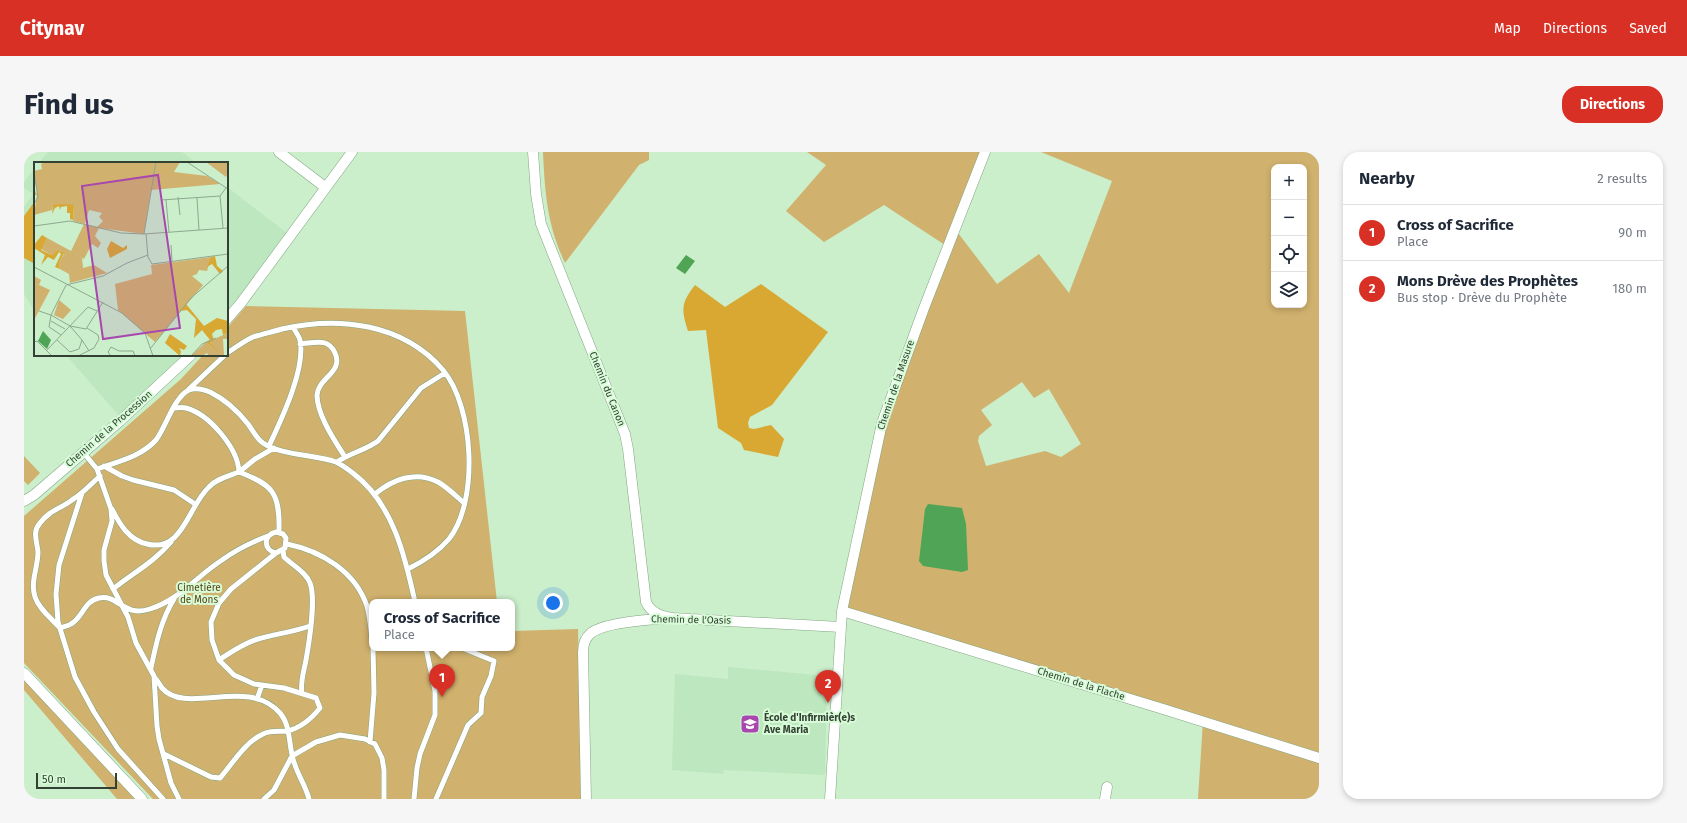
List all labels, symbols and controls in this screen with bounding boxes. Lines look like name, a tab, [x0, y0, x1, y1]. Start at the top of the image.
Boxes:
text: Citynav	[20, 17, 84, 40]
text: Map	[1494, 20, 1521, 37]
text: Directions	[1543, 20, 1607, 37]
text: Saved	[1629, 20, 1667, 37]
button: Directions	[1562, 86, 1663, 123]
text: Find us	[24, 88, 114, 121]
inset map	[34, 162, 228, 356]
map controls	[1271, 164, 1307, 308]
button: +	[1271, 164, 1307, 200]
text: Nearby	[1359, 168, 1414, 189]
text: 2 results	[1597, 171, 1647, 186]
button: −	[1271, 200, 1307, 236]
text: Cross of Sacrifice	[1397, 216, 1514, 234]
text: 1	[1369, 225, 1375, 240]
text: 90 m	[1618, 225, 1647, 240]
text: Place	[1397, 234, 1428, 249]
button: locate	[1271, 236, 1307, 272]
button: layers	[1271, 272, 1307, 308]
text: Mons Drève des Prophètes	[1397, 272, 1578, 290]
text: 2	[1369, 281, 1375, 296]
text: 180 m	[1612, 281, 1647, 296]
text: Bus stop · Drève du Prophète	[1397, 290, 1567, 305]
street label: Chemin de la Masure	[875, 338, 917, 432]
street label: Chemin du Canon	[587, 350, 627, 428]
street label: Chemin de la Procession	[63, 388, 155, 470]
park label: Cimetière de Mons	[177, 582, 221, 606]
your location	[543, 593, 563, 613]
popup	[369, 599, 515, 651]
text: Cross of Sacrifice	[384, 609, 500, 627]
street label: Chemin de l'Oasis	[651, 613, 731, 627]
text: Place	[384, 627, 415, 642]
pin: 1	[429, 664, 455, 697]
street label: Chemin de la Flache	[1036, 665, 1126, 703]
pin: 2	[815, 670, 841, 703]
place label: École d'Infirmièr(e)s Ave Maria	[763, 710, 855, 736]
school or university icon: École d'Infirmièr(e)s Ave Maria	[739, 713, 761, 735]
scale bar	[36, 771, 117, 790]
text: 50 m	[42, 773, 66, 786]

